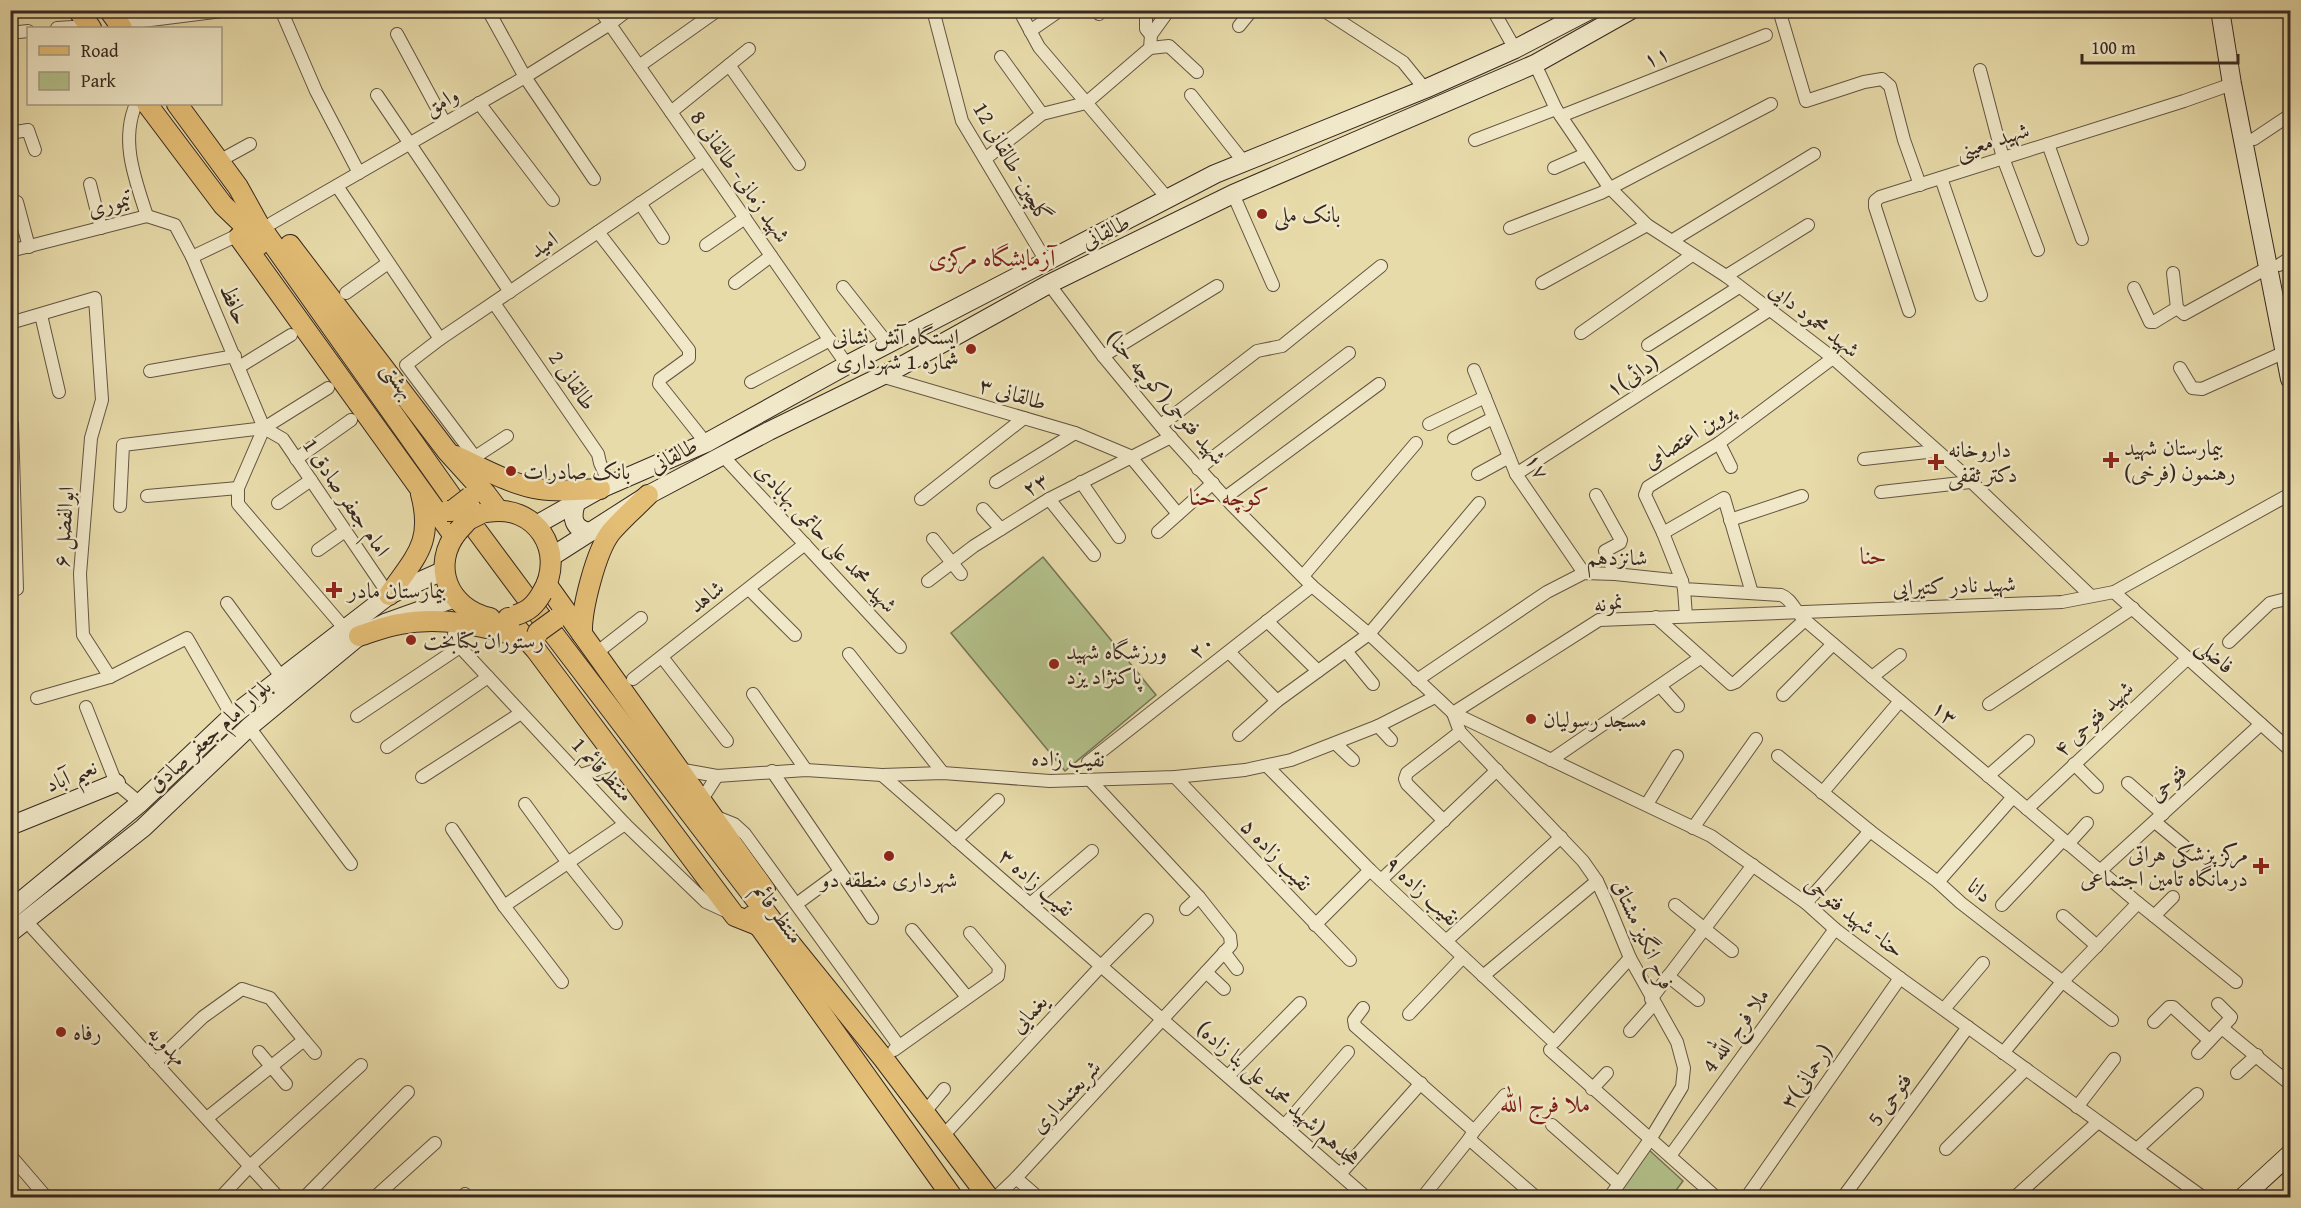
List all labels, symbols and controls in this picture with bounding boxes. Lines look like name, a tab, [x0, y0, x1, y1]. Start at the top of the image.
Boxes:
legend	[27, 27, 222, 105]
scale bar	[2082, 27, 2238, 65]
text: 100 m	[2091, 34, 2136, 61]
street label: ۱۱	[1638, 36, 1674, 76]
text: Road	[81, 37, 119, 64]
text: Park	[81, 67, 117, 94]
street label: وامق	[418, 78, 464, 124]
street label: گلچین- طالقانی 12	[965, 96, 1061, 228]
street label: شهید زمانی- طالقانی 8	[683, 103, 799, 249]
street label: شهید معینی	[1951, 113, 2033, 167]
street label: تیموری	[83, 181, 136, 225]
place label: بانک ملی	[1274, 198, 1340, 231]
street label: طالقانی	[1075, 205, 1135, 257]
marker: بانک ملی	[1255, 207, 1269, 221]
street label: امید	[522, 223, 564, 265]
district label: آزمایشگاه مرکزی	[929, 240, 1058, 275]
street label: شهید محمود دایی	[1763, 273, 1867, 365]
street label: حافظ	[212, 279, 258, 329]
place label: ایستگاه آتش نشانی شماره 1 شهرداری	[832, 320, 959, 377]
street label: (کوچه حنا)شهید فتوحی	[1099, 323, 1235, 471]
marker: ایستگاه آتش نشانی شماره 1 شهرداری	[964, 342, 978, 356]
street label: طالقانی 2	[541, 344, 605, 416]
street label: ۱(دائی)	[1599, 346, 1665, 404]
street label: بهشتی	[374, 354, 424, 406]
street label: طالقانی ۳	[976, 368, 1050, 418]
street label: پروین اعتصامی	[1637, 393, 1741, 476]
street label: طالقانی	[643, 429, 703, 481]
street label: امام جعفر صادق 1	[292, 431, 399, 565]
place label: بیمارستان شهید رهنمون (فرخی)	[2124, 431, 2236, 488]
place label: داروخانه دکتر ثقفی	[1948, 433, 2017, 491]
street label: ۱۷	[1518, 447, 1558, 485]
marker: بیمارستان شهید رهنمون (فرخی)	[2102, 451, 2120, 469]
street label: شهید محمد علی حاتمی بهابادی	[748, 454, 906, 620]
place label: بانک صادرات	[523, 455, 630, 487]
marker: داروخانه دکتر ثقفی	[1929, 455, 1943, 469]
marker: بانک صادرات	[504, 464, 518, 478]
street label: ۲۳	[1016, 464, 1054, 504]
district label: کوچه حنا	[1189, 479, 1269, 514]
street label: ابوالفضل ۶	[44, 485, 82, 569]
district label: حنا	[1859, 538, 1887, 573]
street label: شانزدهم	[1587, 541, 1647, 578]
street label: شهید نادر کتیرایی	[1892, 567, 2016, 603]
street label: شاهد	[681, 572, 731, 620]
place label: بیمارستان مادر	[346, 574, 446, 606]
marker: بیمارستان مادر	[325, 581, 343, 599]
street label: نمونه	[1591, 584, 1625, 620]
place label: رستوران یکتابخت	[423, 624, 544, 656]
street label: ۲۰	[1181, 625, 1221, 667]
street label: فاضلی	[2189, 629, 2242, 682]
marker: رستوران یکتابخت	[404, 633, 418, 647]
place label: ورزشگاه شهید پاکنژاد یزد	[1066, 635, 1167, 693]
marker: ورزشگاه شهید پاکنژاد یزد	[1047, 657, 1061, 671]
street label: بلوار امام جعفر صادق	[140, 671, 281, 802]
street label: شهید فتوحی ۴	[2046, 672, 2140, 764]
street label: ۱۳	[1925, 691, 1965, 733]
place label: مسجد رسولیان	[1543, 703, 1647, 735]
marker: مسجد رسولیان	[1524, 712, 1538, 726]
street label: منتظرقائم 1	[561, 729, 642, 812]
street label: نقیب زاده	[1031, 741, 1105, 775]
street label: نعیم آباد	[40, 750, 104, 805]
street label: فتوحی	[2140, 755, 2194, 809]
street label: نقیب زاده ۵	[1234, 810, 1320, 898]
place label: مرکز پزشکی هراتی درمانگاه تامین اجتماعی	[2080, 837, 2248, 894]
street label: نقیب زاده ۳	[992, 840, 1082, 924]
street label: نقیب زاده ۹	[1379, 847, 1467, 933]
marker: شهرداری منطقه دو	[882, 849, 896, 863]
marker: مرکز پزشکی هراتی درمانگاه تامین اجتماعی	[2252, 857, 2270, 875]
place label: شهرداری منطقه دو	[819, 863, 957, 895]
street label: حنا- شهید فتوحی	[1798, 867, 1912, 965]
street label: دانا	[1961, 870, 1999, 910]
street label: فرح انگیز مشتاق	[1601, 873, 1684, 996]
street label: منتظر قائم	[743, 876, 812, 952]
street label: 4 ملا فرج الله	[1692, 980, 1780, 1082]
street label: یغمایی	[1001, 985, 1056, 1040]
street label: هجدهم(شهید محمد علی بنا زاده)	[1187, 1013, 1368, 1177]
place label: رفاه	[73, 1016, 101, 1048]
street label: مهدویه	[141, 1017, 195, 1073]
marker: رفاه	[54, 1025, 68, 1039]
street label: ۳(رحمانی)	[1772, 1037, 1840, 1115]
street label: شریعتمداری	[1022, 1052, 1108, 1140]
street label: فتوحی 5	[1859, 1066, 1919, 1132]
district label: ملا فرج الله	[1500, 1085, 1590, 1125]

